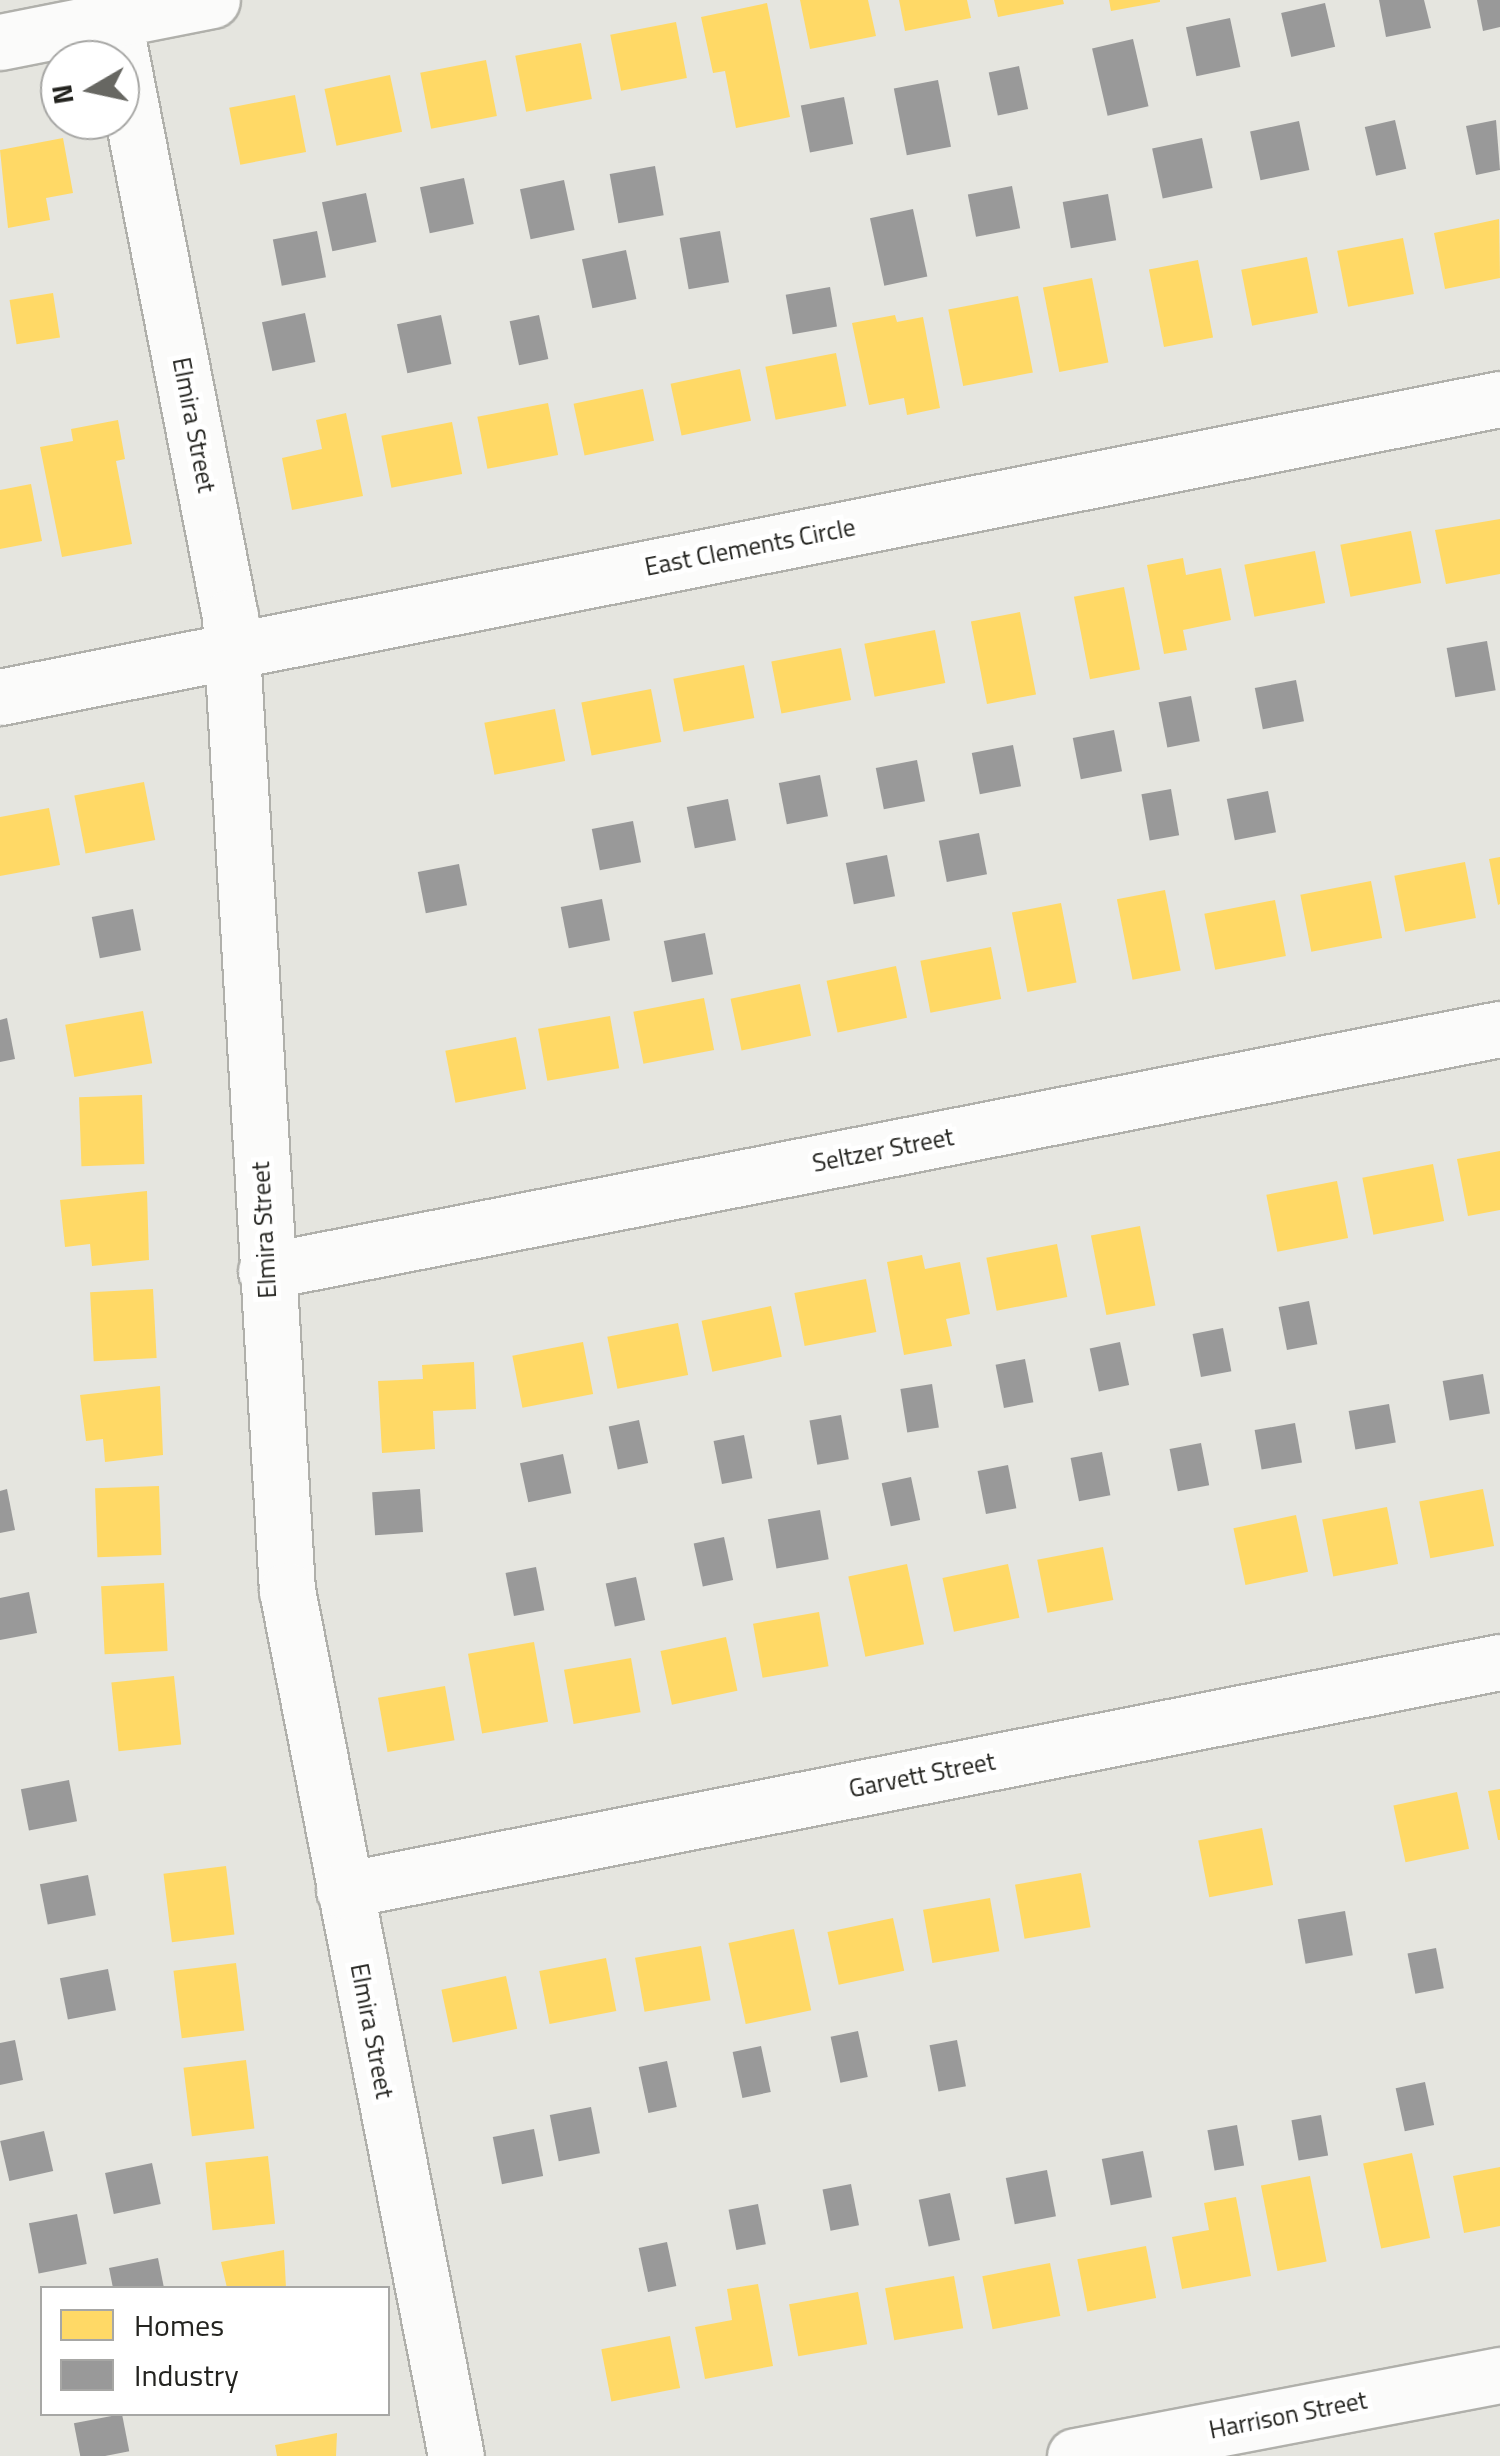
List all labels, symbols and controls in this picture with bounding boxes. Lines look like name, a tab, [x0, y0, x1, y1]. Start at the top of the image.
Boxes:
north arrow	[40, 40, 140, 140]
text: N	[39, 82, 85, 107]
street label: Elmira Street	[166, 355, 222, 495]
street label: East Clements Circle	[642, 512, 858, 582]
street label: Seltzer Street	[810, 1122, 956, 1178]
street label: Elmira Street	[245, 1161, 283, 1299]
street label: Garvett Street	[846, 1746, 998, 1804]
street label: Elmira Street	[344, 1961, 400, 2101]
legend	[40, 2286, 390, 2416]
text: Homes	[134, 2302, 224, 2348]
text: Industry	[134, 2352, 239, 2398]
street label: Harrison Street	[1206, 2385, 1370, 2445]

